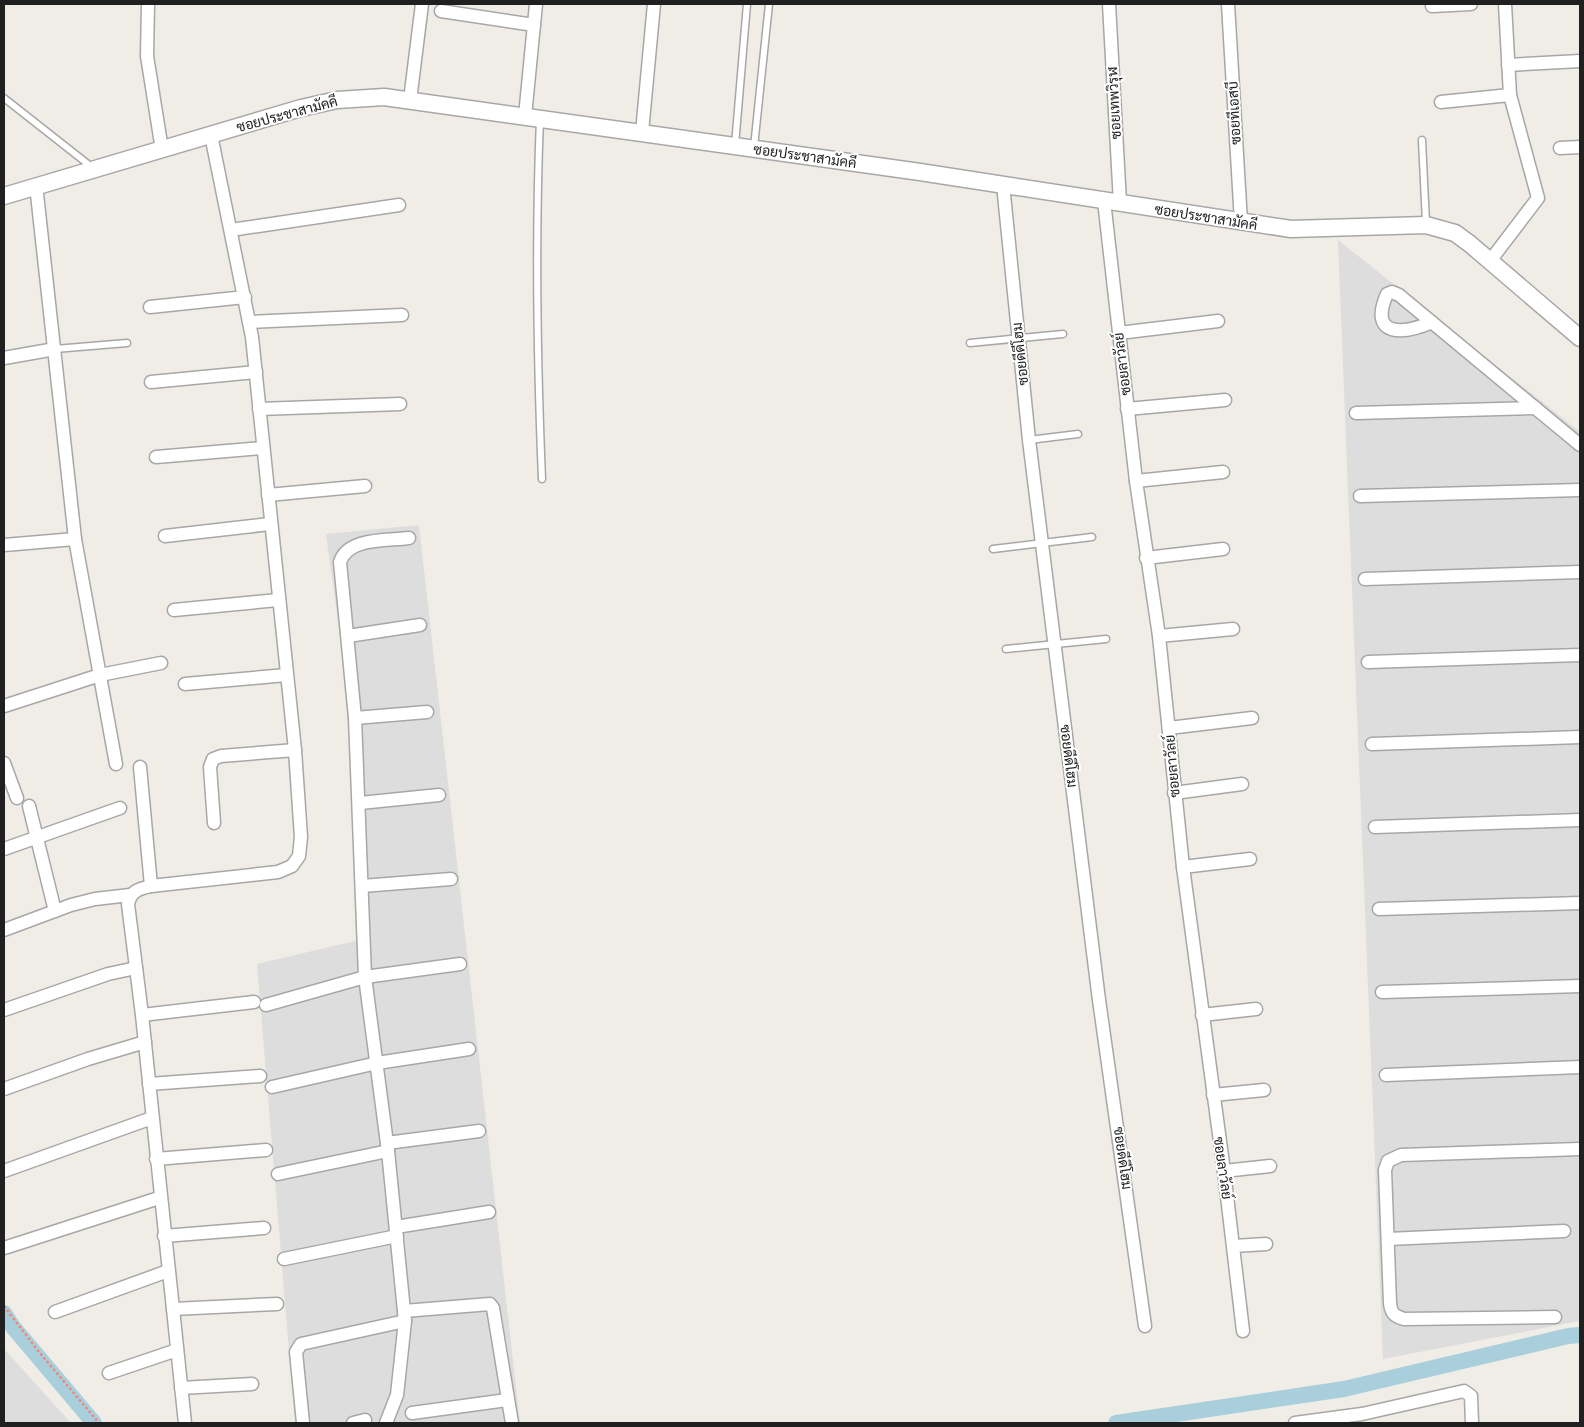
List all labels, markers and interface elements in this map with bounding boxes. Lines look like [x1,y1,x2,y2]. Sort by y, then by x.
street label: ซอยเทพวิรุฬ [1104,66,1126,140]
street label: ซอยทีเอสบี [1223,81,1244,145]
street label: ซอยประชาสามัคคี [234,92,339,135]
street label: ซอยประชาสามัคคี [752,140,858,171]
street label: ซอยประชาสามัคคี [1153,200,1259,233]
street label: ซอยดีดีโฮม [1008,322,1031,386]
street label: ซอยลาวัลย์ [1109,332,1134,396]
street label: ซอยดีดีโฮม [1057,724,1082,788]
street label: ซอยลาวัลย์ [1160,734,1183,798]
street label: ซอยดีดีโฮม [1111,1125,1136,1190]
street label: ซอยลาวัลย์ [1211,1136,1236,1200]

